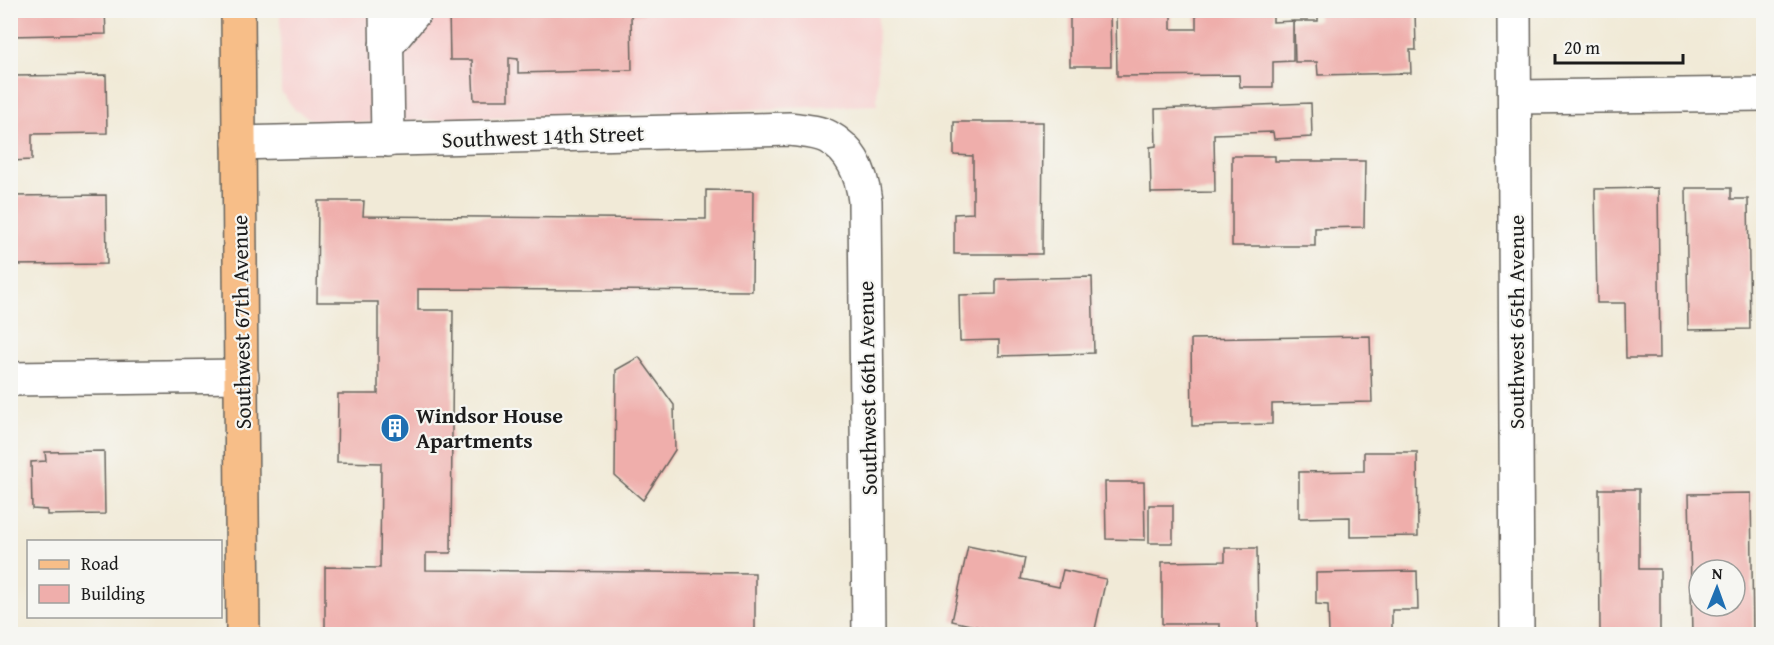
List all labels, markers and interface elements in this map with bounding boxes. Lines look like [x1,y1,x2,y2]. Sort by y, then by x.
scale bar [1555,27,1682,65]
text: 20 m [1564,34,1600,61]
street label: Southwest 14th Street [441,116,645,156]
street label: Southwest 67th Avenue [223,214,259,430]
street label: Southwest 65th Avenue [1500,215,1532,429]
street label: Southwest 66th Avenue [849,280,885,496]
place label: Windsor House Apartments [416,399,563,456]
building icon: Windsor House Apartments [379,412,411,444]
legend [27,540,222,618]
text: Road [81,550,119,577]
north arrow [1687,558,1747,618]
text: N [1712,561,1723,585]
text: Building [81,580,145,607]

